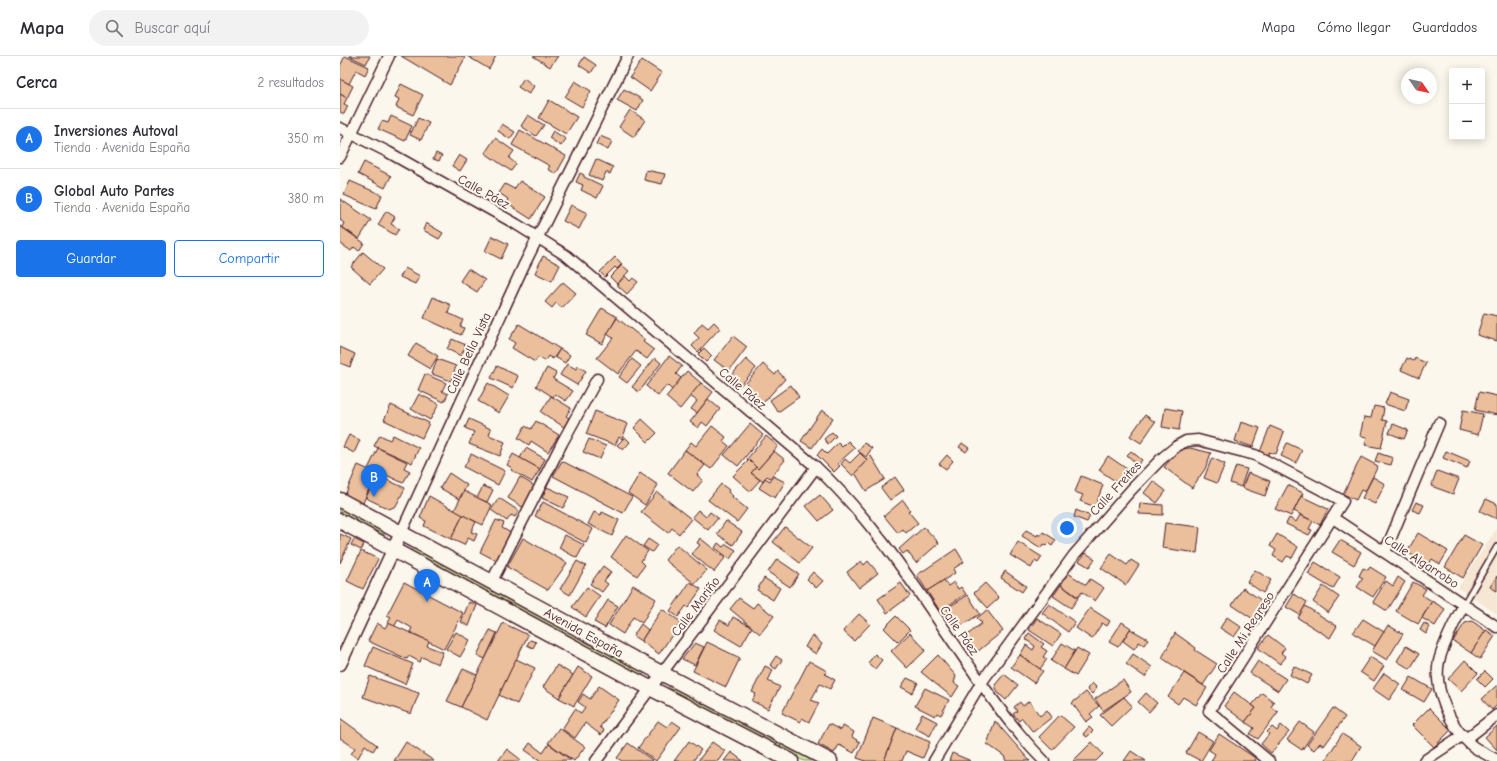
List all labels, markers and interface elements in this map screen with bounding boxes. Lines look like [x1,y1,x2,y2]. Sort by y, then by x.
search box [89,10,369,46]
text: Mapa [20,17,65,39]
icon: search [103,17,125,39]
text: Buscar aquí [135,19,210,37]
text: Mapa [1262,19,1295,36]
text: Cómo llegar [1317,19,1390,36]
text: Guardados [1412,19,1477,36]
north arrow [1401,68,1437,104]
map controls [1449,68,1485,140]
button: + [1449,68,1485,104]
text: Cerca [16,73,58,92]
text: 2 resultados [257,75,324,90]
button: − [1449,104,1485,140]
text: Inversiones Autoval [54,122,178,140]
text: A [25,131,33,146]
text: 350 m [287,131,324,146]
text: Tienda · Avenida España [54,140,190,155]
street label: Calle Páez [455,171,513,212]
text: Global Auto Partes [54,182,174,200]
text: B [25,191,33,206]
text: 380 m [288,191,324,206]
text: Tienda · Avenida España [54,200,190,215]
button: Guardar [16,240,166,277]
button: Compartir [174,240,324,277]
street label: Calle Bella Vista [443,310,494,396]
street label: Calle Páez [716,364,770,413]
street label: Calle Freites [1087,458,1144,518]
pin: B [361,464,387,497]
your location [1057,518,1077,538]
street label: Calle Algarrobo [1382,532,1462,591]
pin: A [414,569,440,602]
street label: Calle Mariño [668,573,723,639]
street label: Calle Mi Regreso [1214,589,1277,676]
street label: Calle Páez [937,603,982,658]
street label: Avenida España [542,605,626,660]

